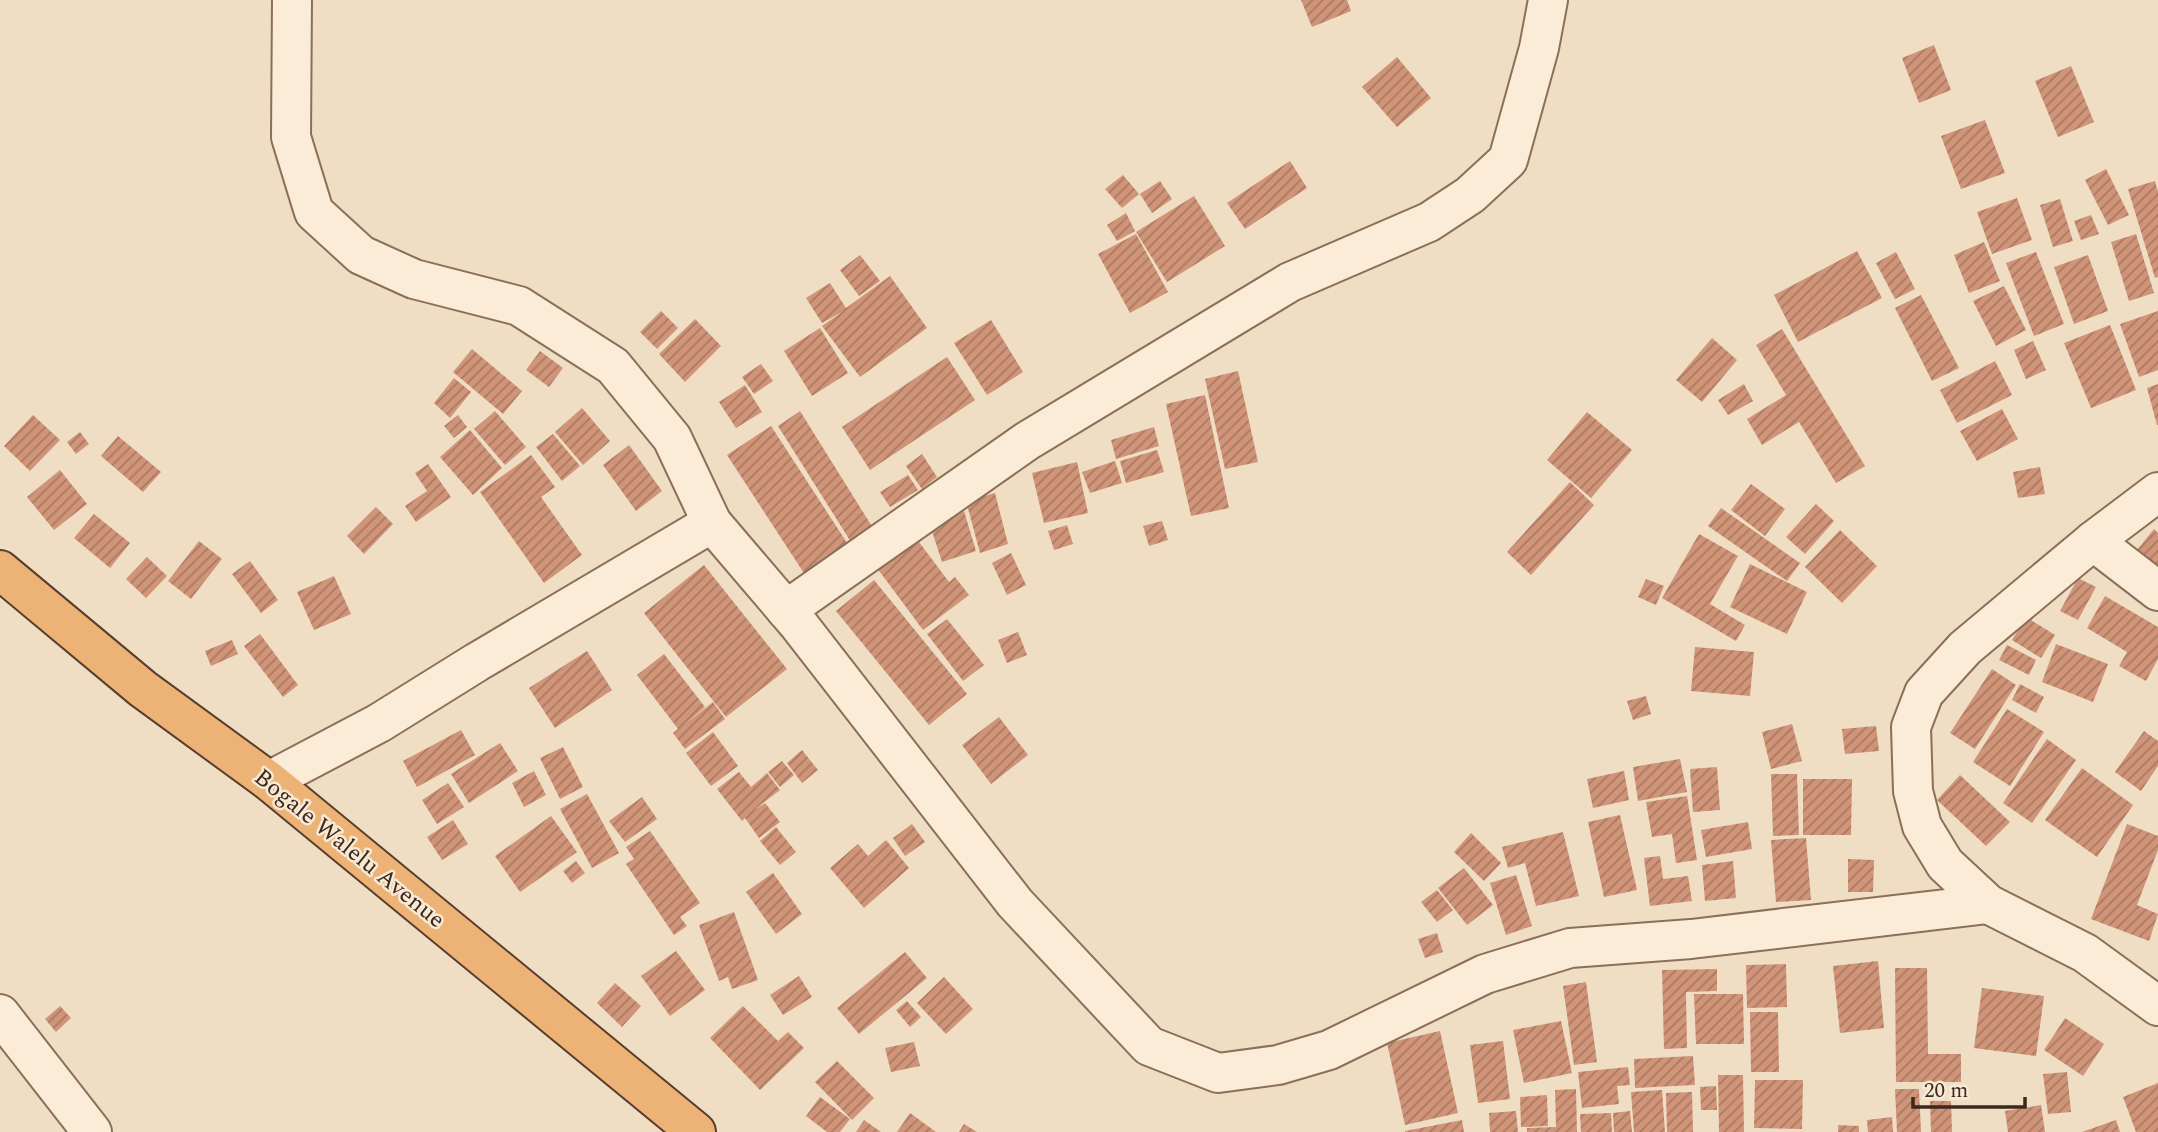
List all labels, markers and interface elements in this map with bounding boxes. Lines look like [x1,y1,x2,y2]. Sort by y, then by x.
street label: Bogale Walelu Avenue [246,760,453,937]
scale bar [1913,1066,2025,1110]
text: 20 m [1924,1075,1968,1107]

